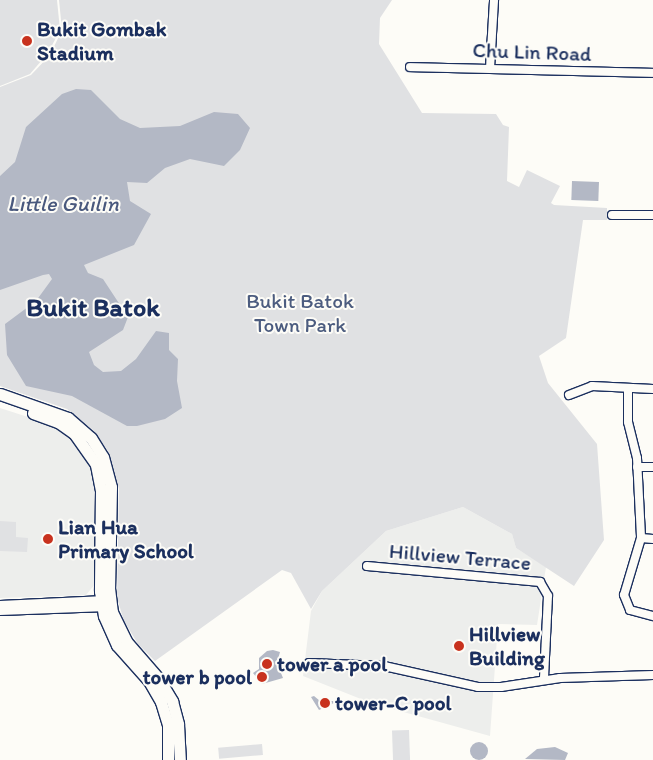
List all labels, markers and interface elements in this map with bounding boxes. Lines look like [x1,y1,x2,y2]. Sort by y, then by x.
place label: Bukit Gombak Stadium [37,16,166,66]
marker: Bukit Gombak Stadium [21,35,33,47]
street label: Chu Lin Road [472,37,592,67]
water label: Little Guilin [8,191,118,217]
park label: Bukit Batok Town Park [246,288,354,338]
district label: Bukit Batok [26,292,160,324]
place label: Lian Hua Primary School [58,514,194,564]
marker: Lian Hua Primary School [42,533,54,545]
street label: Hillview Terrace [388,538,532,576]
place label: Hillview Building [469,621,545,671]
marker: Hillview Building [453,640,465,652]
place label: tower a pool [277,651,387,677]
marker: tower a pool [261,658,273,670]
place label: tower b pool [142,664,252,690]
marker: tower b pool [256,671,268,683]
place label: tower-C pool [335,690,451,716]
marker: tower-C pool [319,697,331,709]

